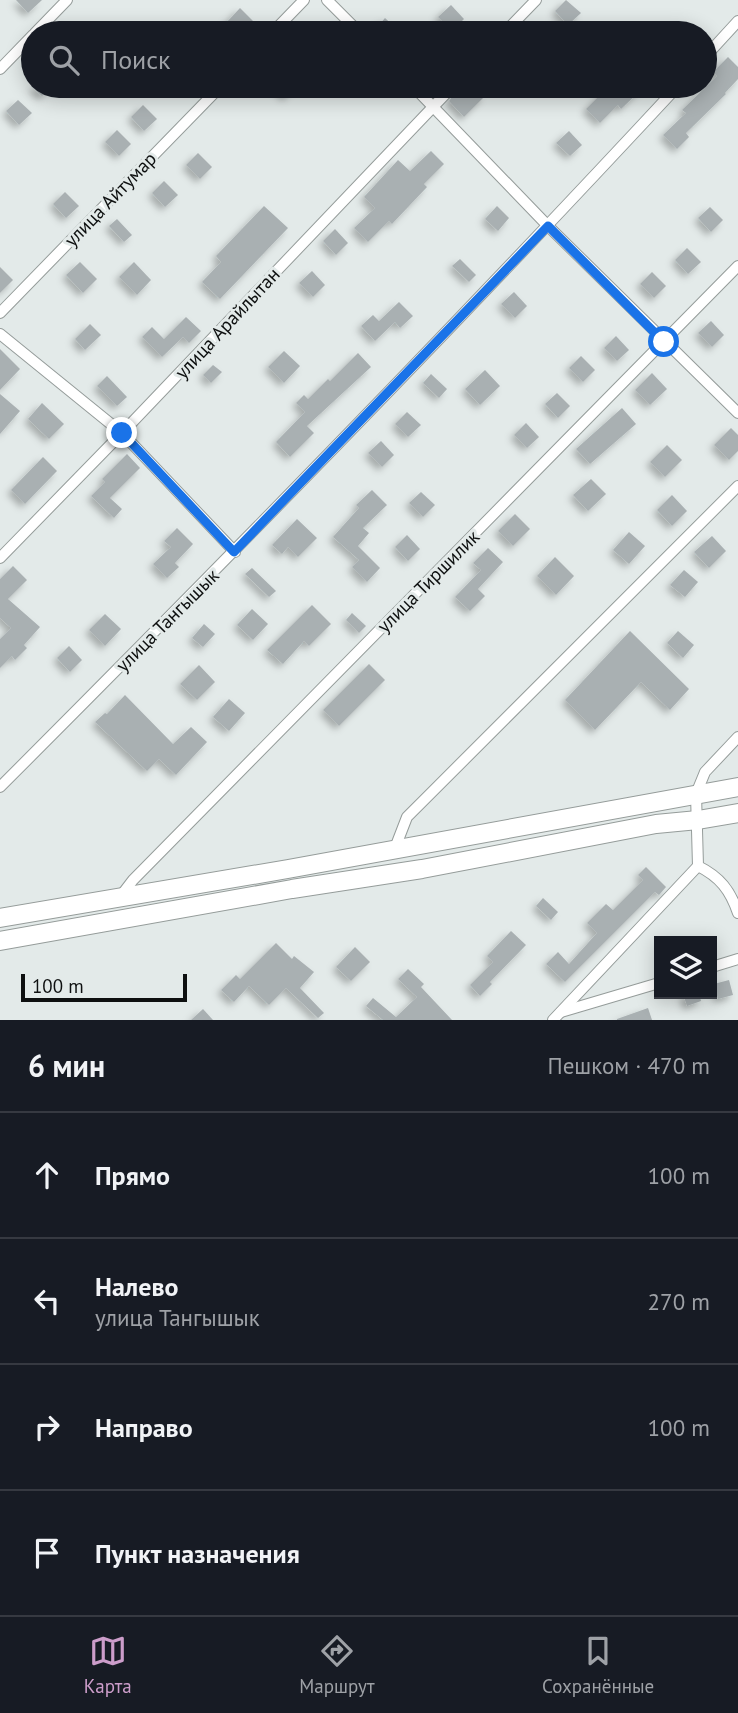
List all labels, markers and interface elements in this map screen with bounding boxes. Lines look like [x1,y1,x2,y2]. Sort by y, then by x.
search box [21,21,717,98]
icon: search [45,41,83,79]
text: Поиск [101,43,170,76]
street label: улица Айтумар [59,147,161,251]
street label: улица Арайлытан [169,262,285,384]
route start [648,326,679,357]
route end [106,417,137,448]
street label: улица Тиршилик [372,525,484,637]
street label: улица Тангышык [110,563,224,677]
map controls [654,936,717,999]
button: layers [654,936,717,999]
scale bar [21,971,187,1003]
text: 100 m [32,974,84,998]
text: 6 мин [28,1046,105,1085]
text: Пешком · 470 m [547,1051,710,1080]
icon: ahead [28,1156,66,1194]
text: Прямо [95,1159,170,1192]
text: 100 m [648,1161,710,1190]
text: Налево [95,1270,179,1303]
icon: left [28,1282,66,1320]
text: 270 m [648,1287,710,1316]
text: улица Тангышык [95,1303,260,1332]
icon: right [28,1408,66,1446]
text: Направо [95,1411,193,1444]
text: 100 m [648,1413,710,1442]
icon: arrive [28,1534,66,1572]
text: Пункт назначения [95,1537,300,1570]
tab: Карта [84,1632,132,1698]
tab: Маршрут [299,1632,375,1698]
tab: Сохранённые [542,1632,654,1698]

